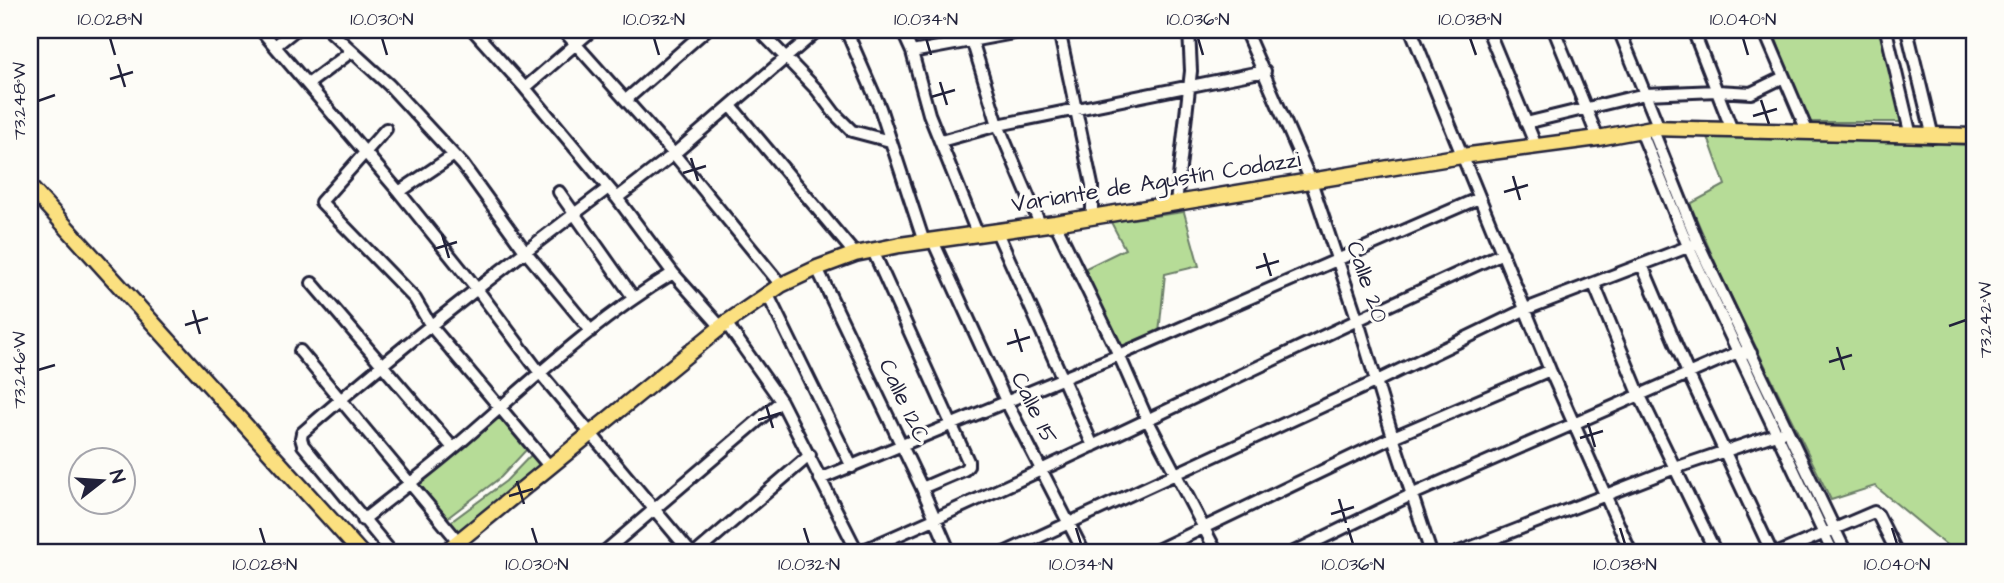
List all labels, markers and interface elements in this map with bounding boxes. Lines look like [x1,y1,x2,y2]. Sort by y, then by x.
text: 10.028°N [78,7,142,32]
text: 10.030°N [350,7,414,32]
text: 10.032°N [623,7,685,32]
text: 10.034°N [894,7,958,32]
text: 10.036°N [1166,7,1230,32]
text: 10.038°N [1438,7,1502,32]
text: 10.040°N [1710,7,1776,32]
text: 73.248°W [7,62,32,140]
street label: Variante de Agustín Codazzi [1009,143,1303,222]
street label: Calle 20 [1338,237,1396,327]
text: 73.242°W [1973,282,1998,358]
text: 73.246°W [7,331,32,409]
street label: Calle 12C [871,354,937,448]
street label: Calle 15 [1003,367,1065,449]
north arrow [66,447,136,516]
text: N [102,467,131,486]
text: 10.028°N [233,552,297,577]
text: 10.030°N [505,552,569,577]
text: 10.032°N [778,552,840,577]
text: 10.034°N [1049,552,1113,577]
text: 10.036°N [1321,552,1385,577]
text: 10.038°N [1593,552,1657,577]
text: 10.040°N [1864,552,1930,577]

